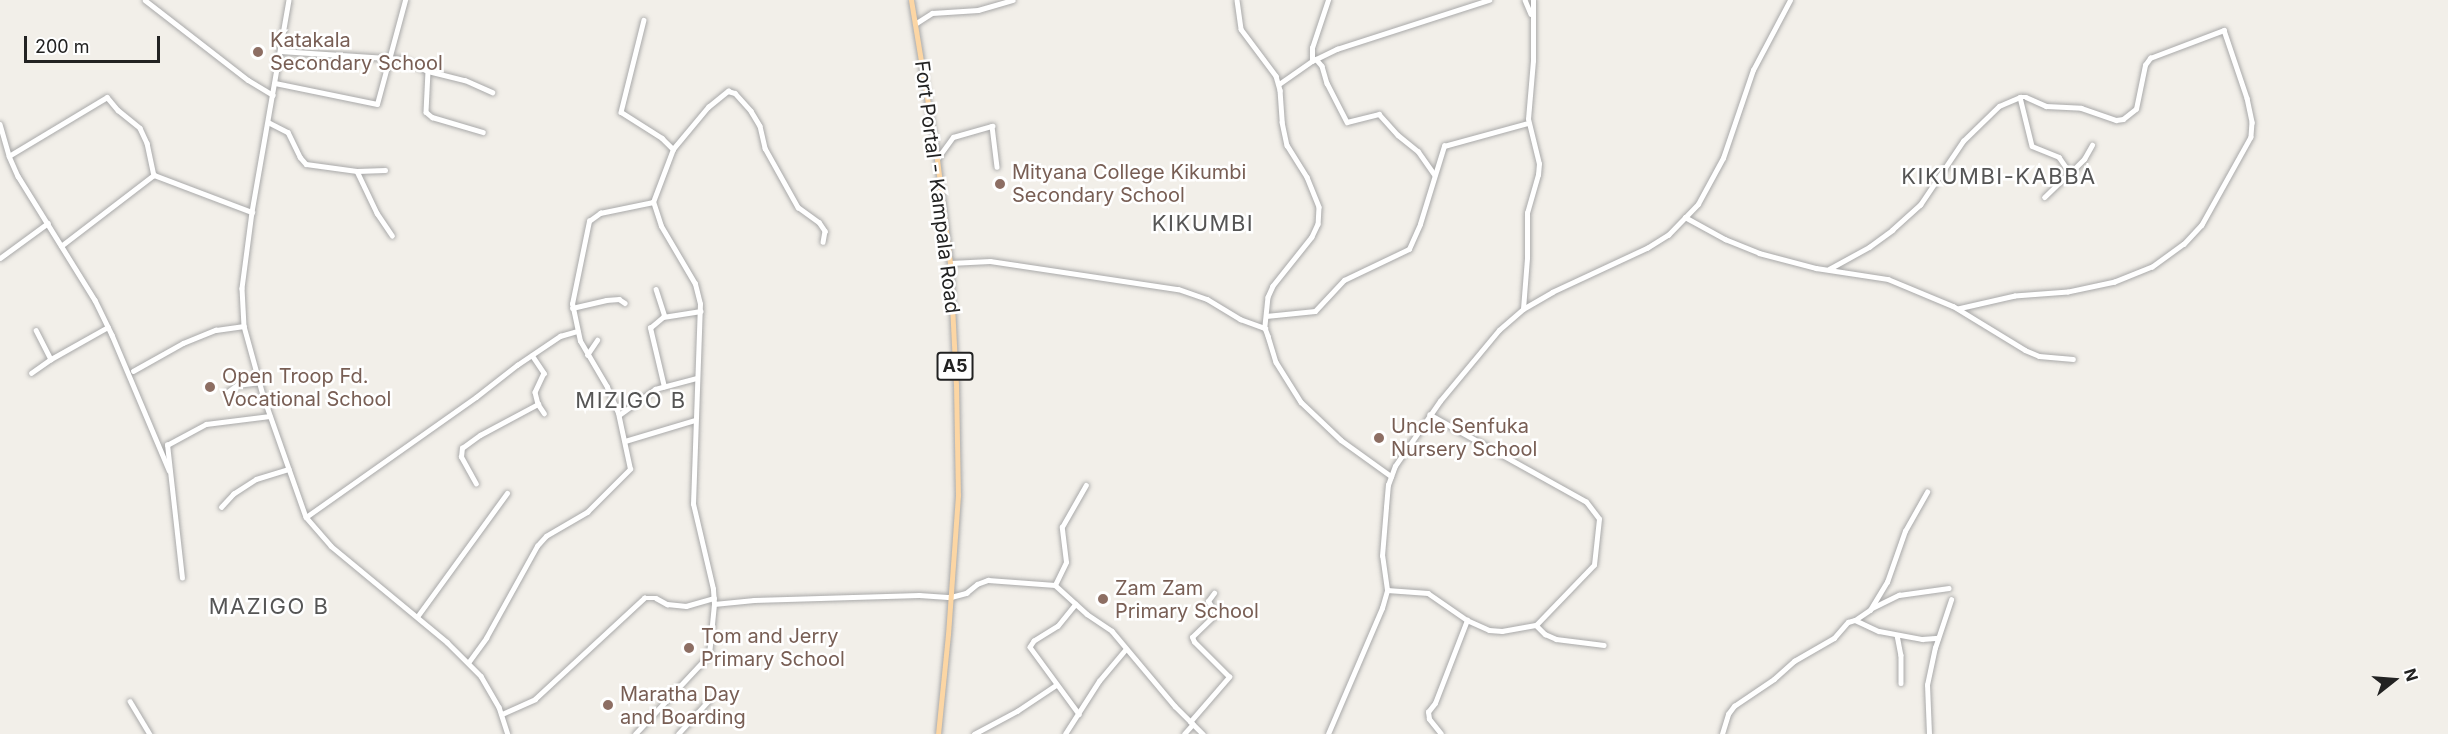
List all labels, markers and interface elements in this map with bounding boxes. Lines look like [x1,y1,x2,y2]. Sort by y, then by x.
scale bar [27,24,164,62]
place label: Katakala Secondary School [270,28,443,75]
text: 200 m [35,36,90,57]
marker: Katakala Secondary School [251,45,265,59]
street label: Fort Portal - Kampala Road [910,59,964,315]
place label: Mityana College Kikumbi Secondary School [1012,160,1246,207]
district label: KIKUMBI-KABBA [1901,164,2097,190]
marker: Mityana College Kikumbi Secondary School [993,177,1007,191]
district label: KIKUMBI [1152,211,1254,237]
road number: A5 [936,351,974,381]
place label: Open Troop Fd. Vocational School [222,364,391,411]
marker: Open Troop Fd. Vocational School [203,380,217,394]
district label: MIZIGO B [575,388,687,414]
place label: Uncle Senfuka Nursery School [1391,414,1537,461]
marker: Uncle Senfuka Nursery School [1372,431,1386,445]
place label: Zam Zam Primary School [1115,576,1259,623]
marker: Zam Zam Primary School [1096,592,1110,606]
district label: MAZIGO B [209,594,329,620]
place label: Tom and Jerry Primary School [701,624,845,671]
marker: Tom and Jerry Primary School [682,641,696,655]
north arrow [2364,650,2424,710]
text: N [2400,666,2423,683]
place label: Maratha Day and Boarding [620,682,746,729]
marker: Maratha Day and Boarding [601,698,615,712]

